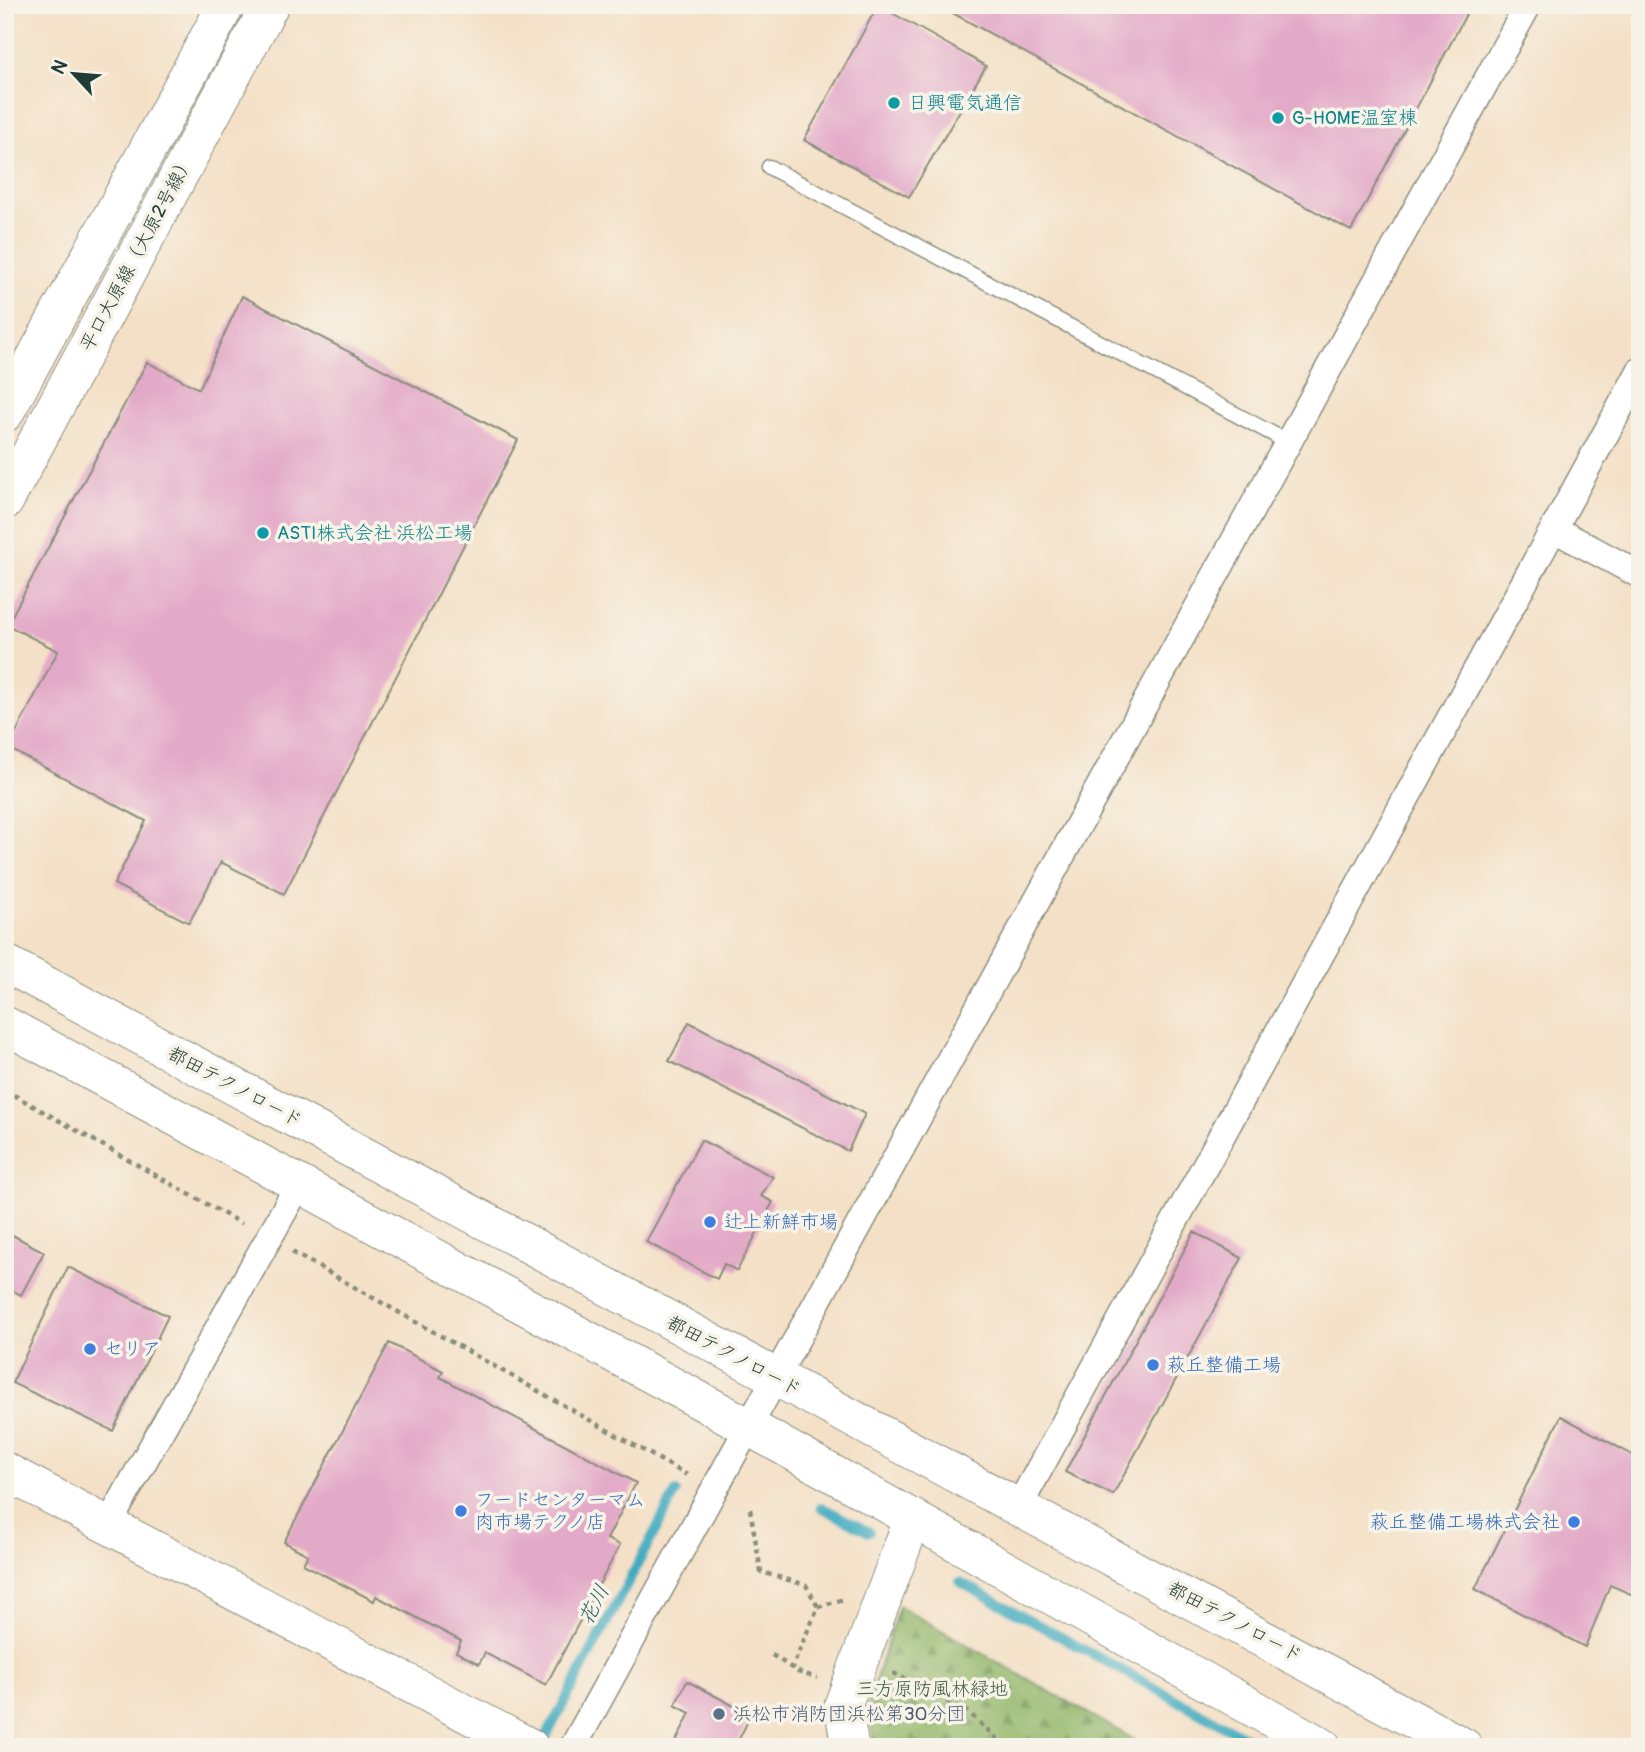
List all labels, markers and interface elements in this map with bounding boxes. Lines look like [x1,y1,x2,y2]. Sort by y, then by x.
north arrow [38,38,108,108]
text: N [46,56,73,78]
place label: 日興電気通信 [908,91,1022,115]
marker: 日興電気通信 [886,95,902,111]
place label: G-HOME温室棟 [1292,106,1417,130]
marker: G-HOME温室棟 [1270,110,1286,126]
street label: 平口大原線（大原2号線） [75,150,199,356]
place label: ASTI株式会社 浜松工場 [277,521,472,545]
marker: ASTI株式会社 浜松工場 [255,525,271,541]
street label: 都田テクノロード [163,1041,307,1133]
place label: 辻上新鮮市場 [724,1210,838,1234]
marker: 辻上新鮮市場 [702,1214,718,1230]
street label: 都田テクノロード [662,1310,806,1402]
place label: セリア [104,1337,161,1361]
marker: セリア [82,1341,98,1357]
place label: 萩丘整備工場 [1167,1353,1281,1377]
marker: 萩丘整備工場 [1145,1357,1161,1373]
place label: フードセンターマム 肉市場テクノ店 [475,1488,645,1534]
marker: フードセンターマム 肉市場テクノ店 [453,1503,469,1519]
place label: 萩丘整備工場株式会社 [1370,1510,1560,1534]
marker: 萩丘整備工場株式会社 [1566,1514,1582,1530]
street label: 都田テクノロード [1163,1576,1307,1668]
water label: 花川 [572,1580,616,1630]
park label: 三方原防風林緑地 [856,1677,1008,1701]
place label: 浜松市消防団浜松第30分団 [733,1702,966,1726]
marker: 浜松市消防団浜松第30分団 [711,1706,727,1722]

